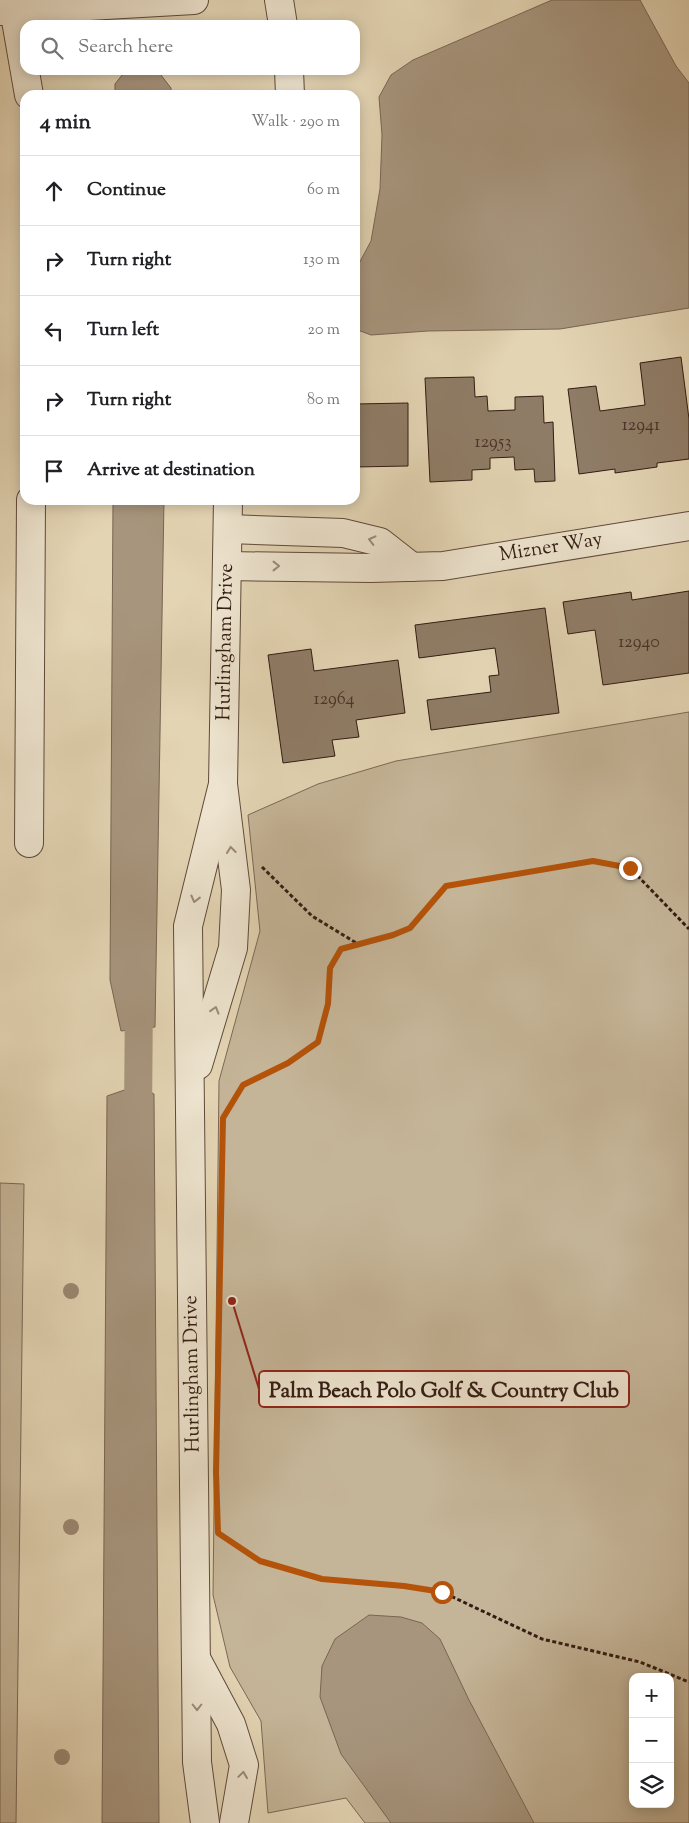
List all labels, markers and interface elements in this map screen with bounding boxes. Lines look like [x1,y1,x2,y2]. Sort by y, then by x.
search box [20,20,360,75]
icon: search [38,34,66,62]
text: Search here [78,34,173,61]
text: 4 min [40,108,91,138]
text: Walk · 290 m [251,111,340,134]
icon: ahead [40,177,68,205]
text: Continue [87,177,166,204]
text: 60 m [307,179,340,202]
icon: right [40,247,68,275]
text: Turn right [87,247,171,274]
text: 130 m [303,249,340,272]
icon: left [40,317,68,345]
text: Turn left [87,317,159,344]
text: 20 m [307,319,340,342]
icon: right [40,387,68,415]
text: Turn right [87,387,171,414]
text: 80 m [307,389,340,412]
house number: 12941 [622,413,660,439]
house number: 12953 [475,430,511,456]
icon: arrive [40,457,68,485]
text: Arrive at destination [87,457,255,484]
street label: Mizner Way [497,526,605,570]
one-way arrow [368,535,377,546]
one-way arrow [272,561,280,571]
street label: Hurlingham Drive [210,563,242,721]
house number: 12940 [618,630,660,656]
house number: 12964 [314,687,354,713]
one-way arrow [226,846,237,854]
route end [619,857,642,880]
one-way arrow [190,895,201,903]
one-way arrow [209,1006,219,1014]
street label: Hurlingham Drive [177,1295,209,1453]
callout: Palm Beach Polo Golf & Country Club [259,1371,629,1407]
text: Palm Beach Polo Golf & Country Club [269,1377,620,1407]
route start [431,1581,454,1604]
map controls [629,1673,674,1808]
button: + [629,1673,674,1718]
one-way arrow [192,1704,202,1712]
button: − [629,1718,674,1763]
button: layers [629,1763,674,1808]
one-way arrow [237,1771,247,1779]

